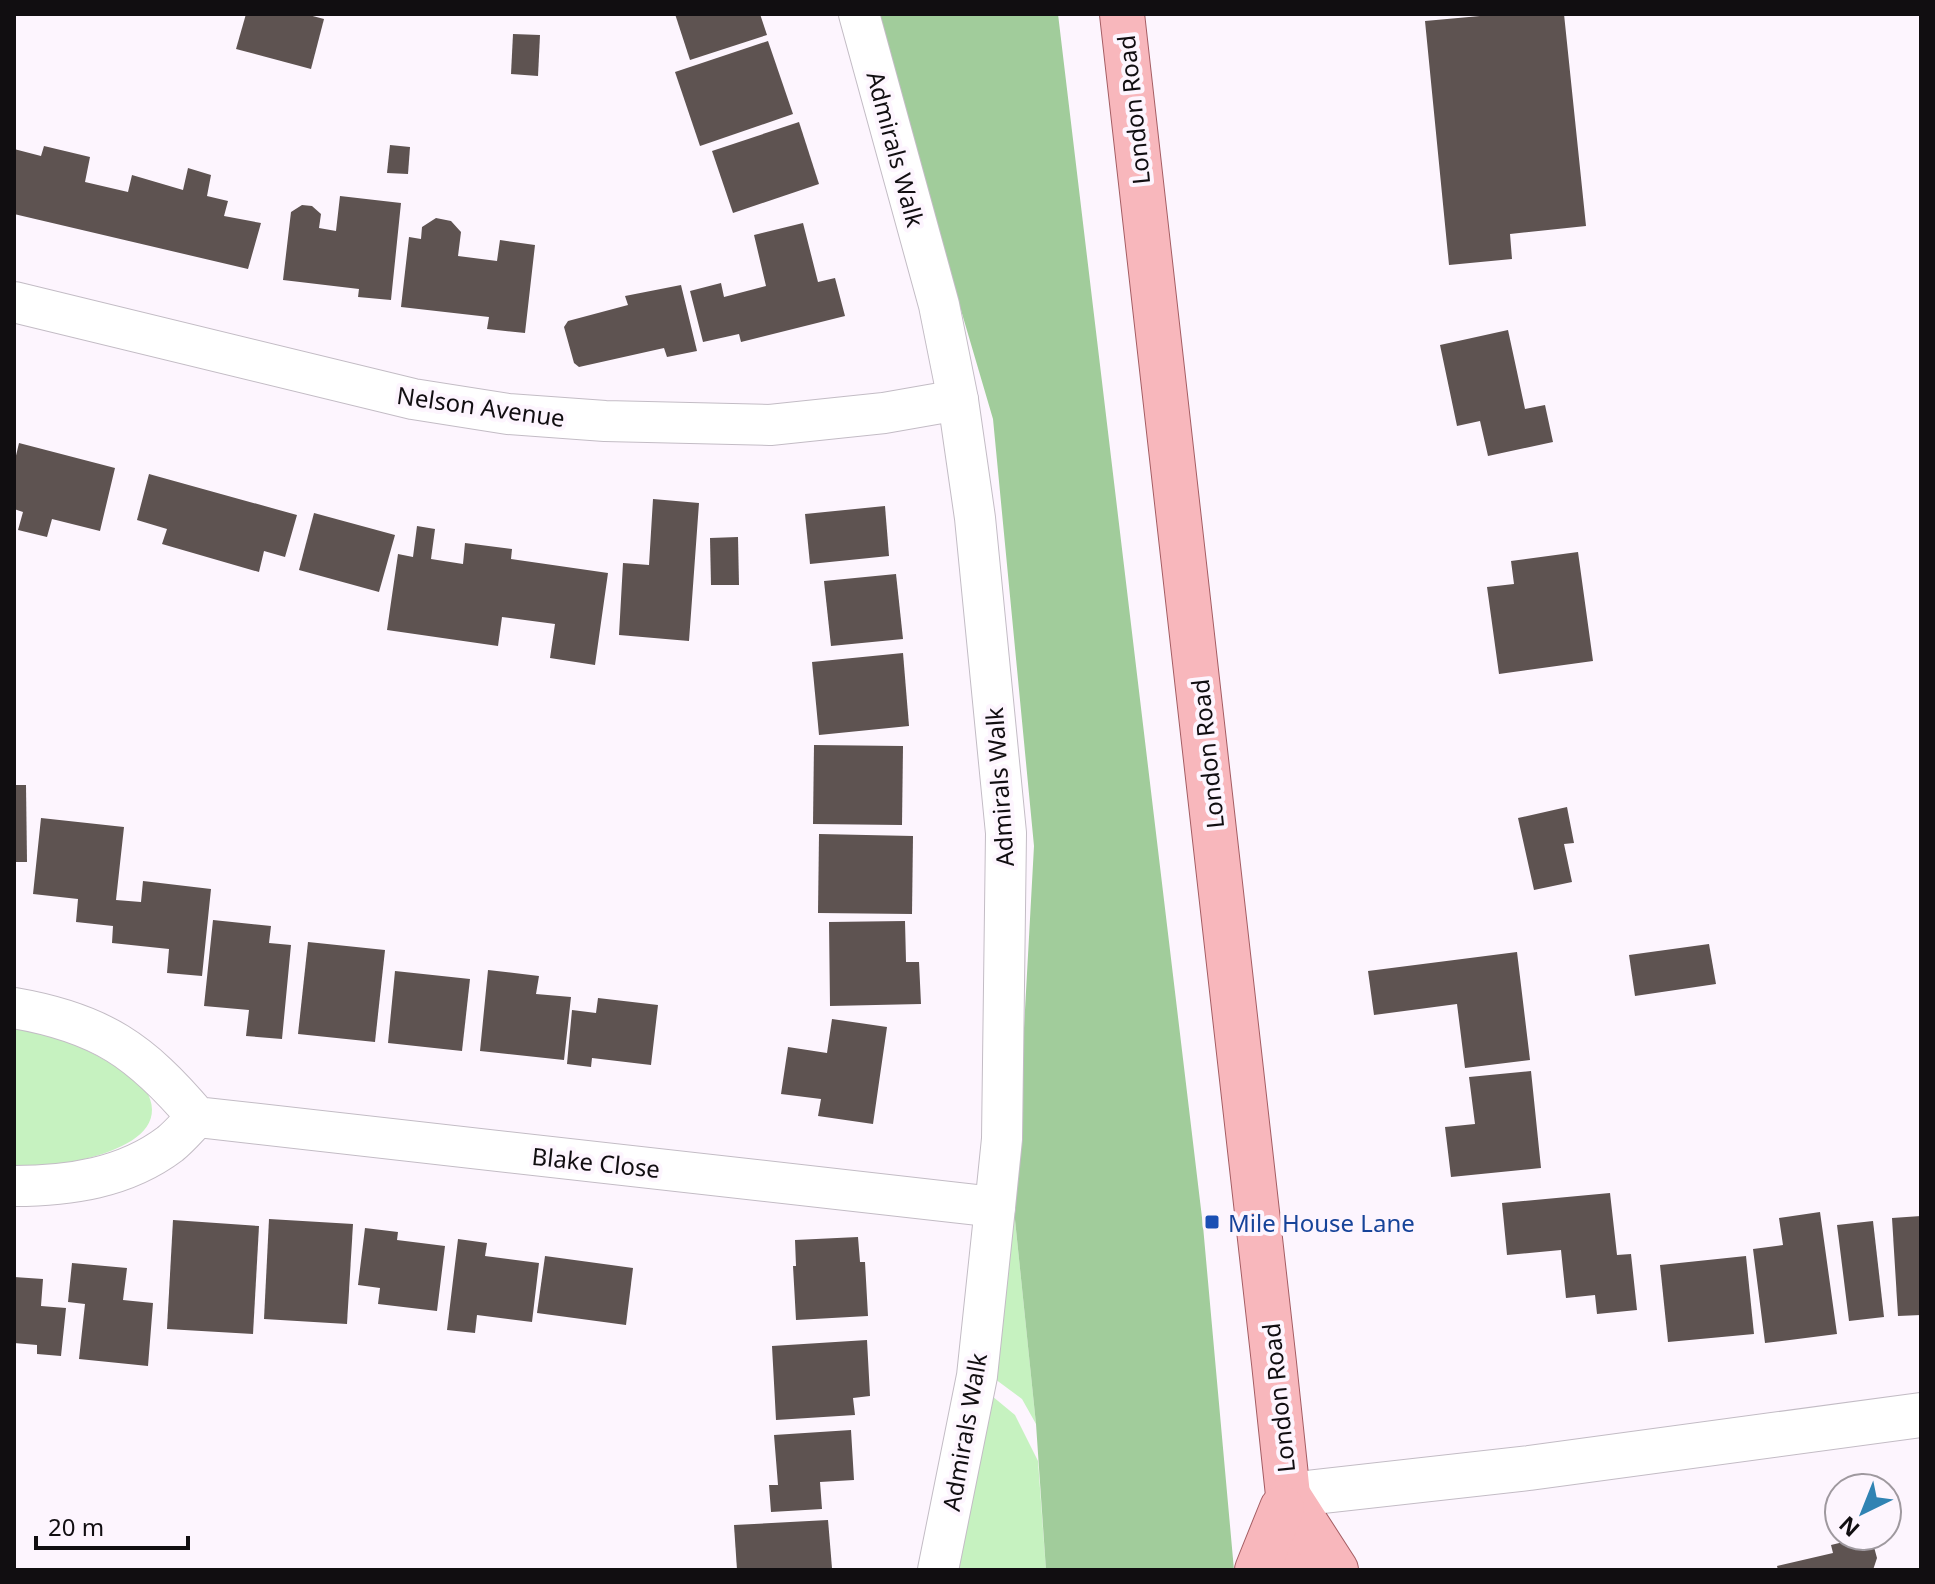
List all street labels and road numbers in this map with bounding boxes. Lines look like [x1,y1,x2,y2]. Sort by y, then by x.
street label: London Road [1109,34,1157,186]
street label: Admirals Walk [859,68,933,231]
street label: Nelson Avenue [395,378,567,434]
street label: London Road [1183,678,1231,830]
street label: Admirals Walk [977,706,1021,868]
street label: Blake Close [530,1139,662,1185]
street label: London Road [1254,1322,1302,1474]
street label: Admirals Walk [934,1350,994,1514]

